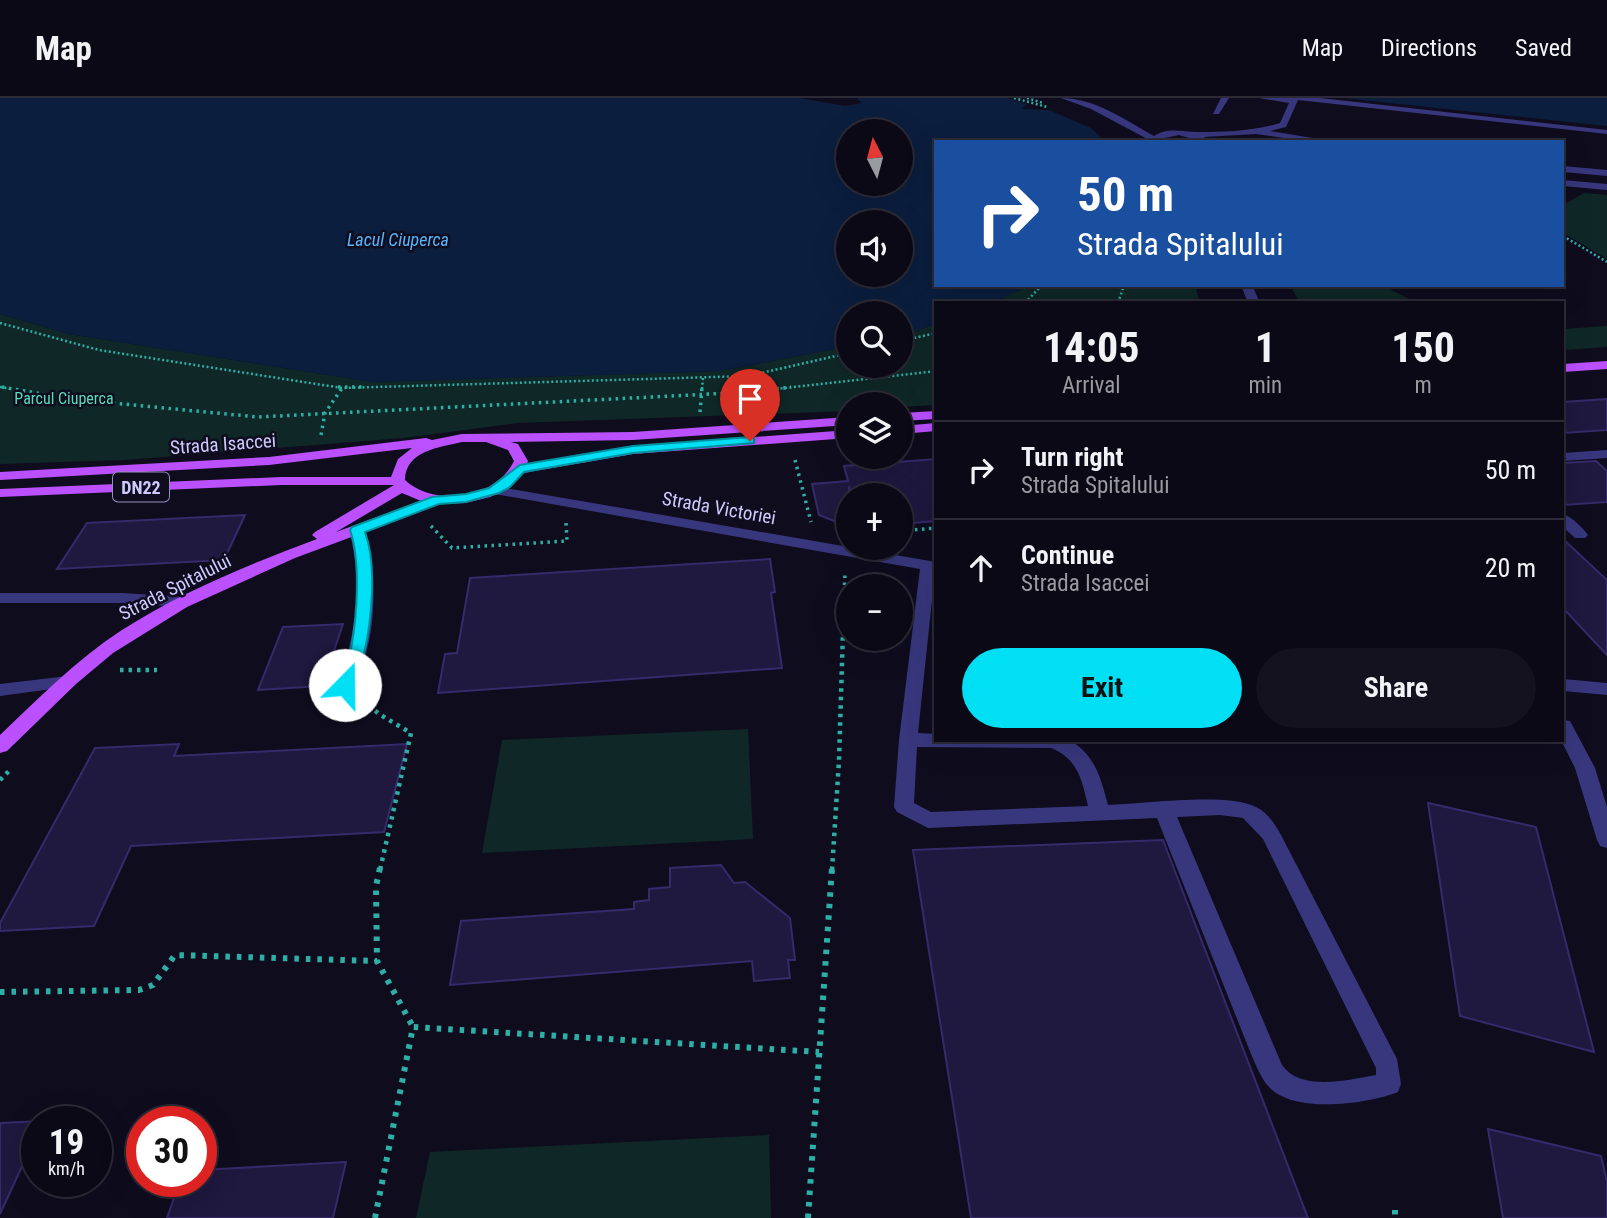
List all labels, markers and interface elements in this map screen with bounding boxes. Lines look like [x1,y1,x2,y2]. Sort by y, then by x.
text: Map [35,29,92,68]
text: Map [1302,34,1343,62]
text: Directions [1381,34,1477,62]
text: Saved [1515,34,1572,62]
north arrow [836,119,914,196]
map controls [836,119,913,651]
text: 50 m [1077,166,1174,223]
icon: right [962,168,1053,259]
button: sound [836,210,913,287]
text: Strada Spitalului [1077,225,1284,263]
water label: Lacul Ciuperca [347,229,449,250]
button: search [836,301,913,378]
text: 14:05 [1043,323,1139,372]
text: 1 [1255,323,1276,372]
text: 150 [1391,323,1455,372]
pin [720,369,780,441]
text: Arrival [1062,372,1120,399]
text: min [1248,372,1282,399]
text: m [1414,372,1432,399]
icon: arrive [731,380,769,418]
park label: Parcul Ciuperca [14,389,114,408]
button: layers [836,392,913,469]
street label: Strada Isaccei [169,429,277,459]
text: Turn right [1021,442,1123,472]
icon: right [962,451,1000,489]
text: 50 m [1485,455,1536,485]
road number: DN22 [113,472,169,502]
text: Strada Spitalului [1021,472,1169,499]
button: + [836,483,913,560]
street label: Strada Victoriei [660,487,778,529]
text: Continue [1021,540,1114,570]
street label: Strada Spitalului [115,549,235,625]
icon: ahead [962,549,1000,587]
text: 20 m [1485,553,1536,583]
text: Strada Isaccei [1021,570,1150,597]
button: − [836,574,913,651]
position arrow [308,648,382,722]
button: Exit [962,648,1242,728]
button: Share [1256,648,1536,728]
speed limit sign: 30 [126,1106,217,1197]
text: 19 [49,1122,84,1163]
text: km/h [48,1158,85,1179]

